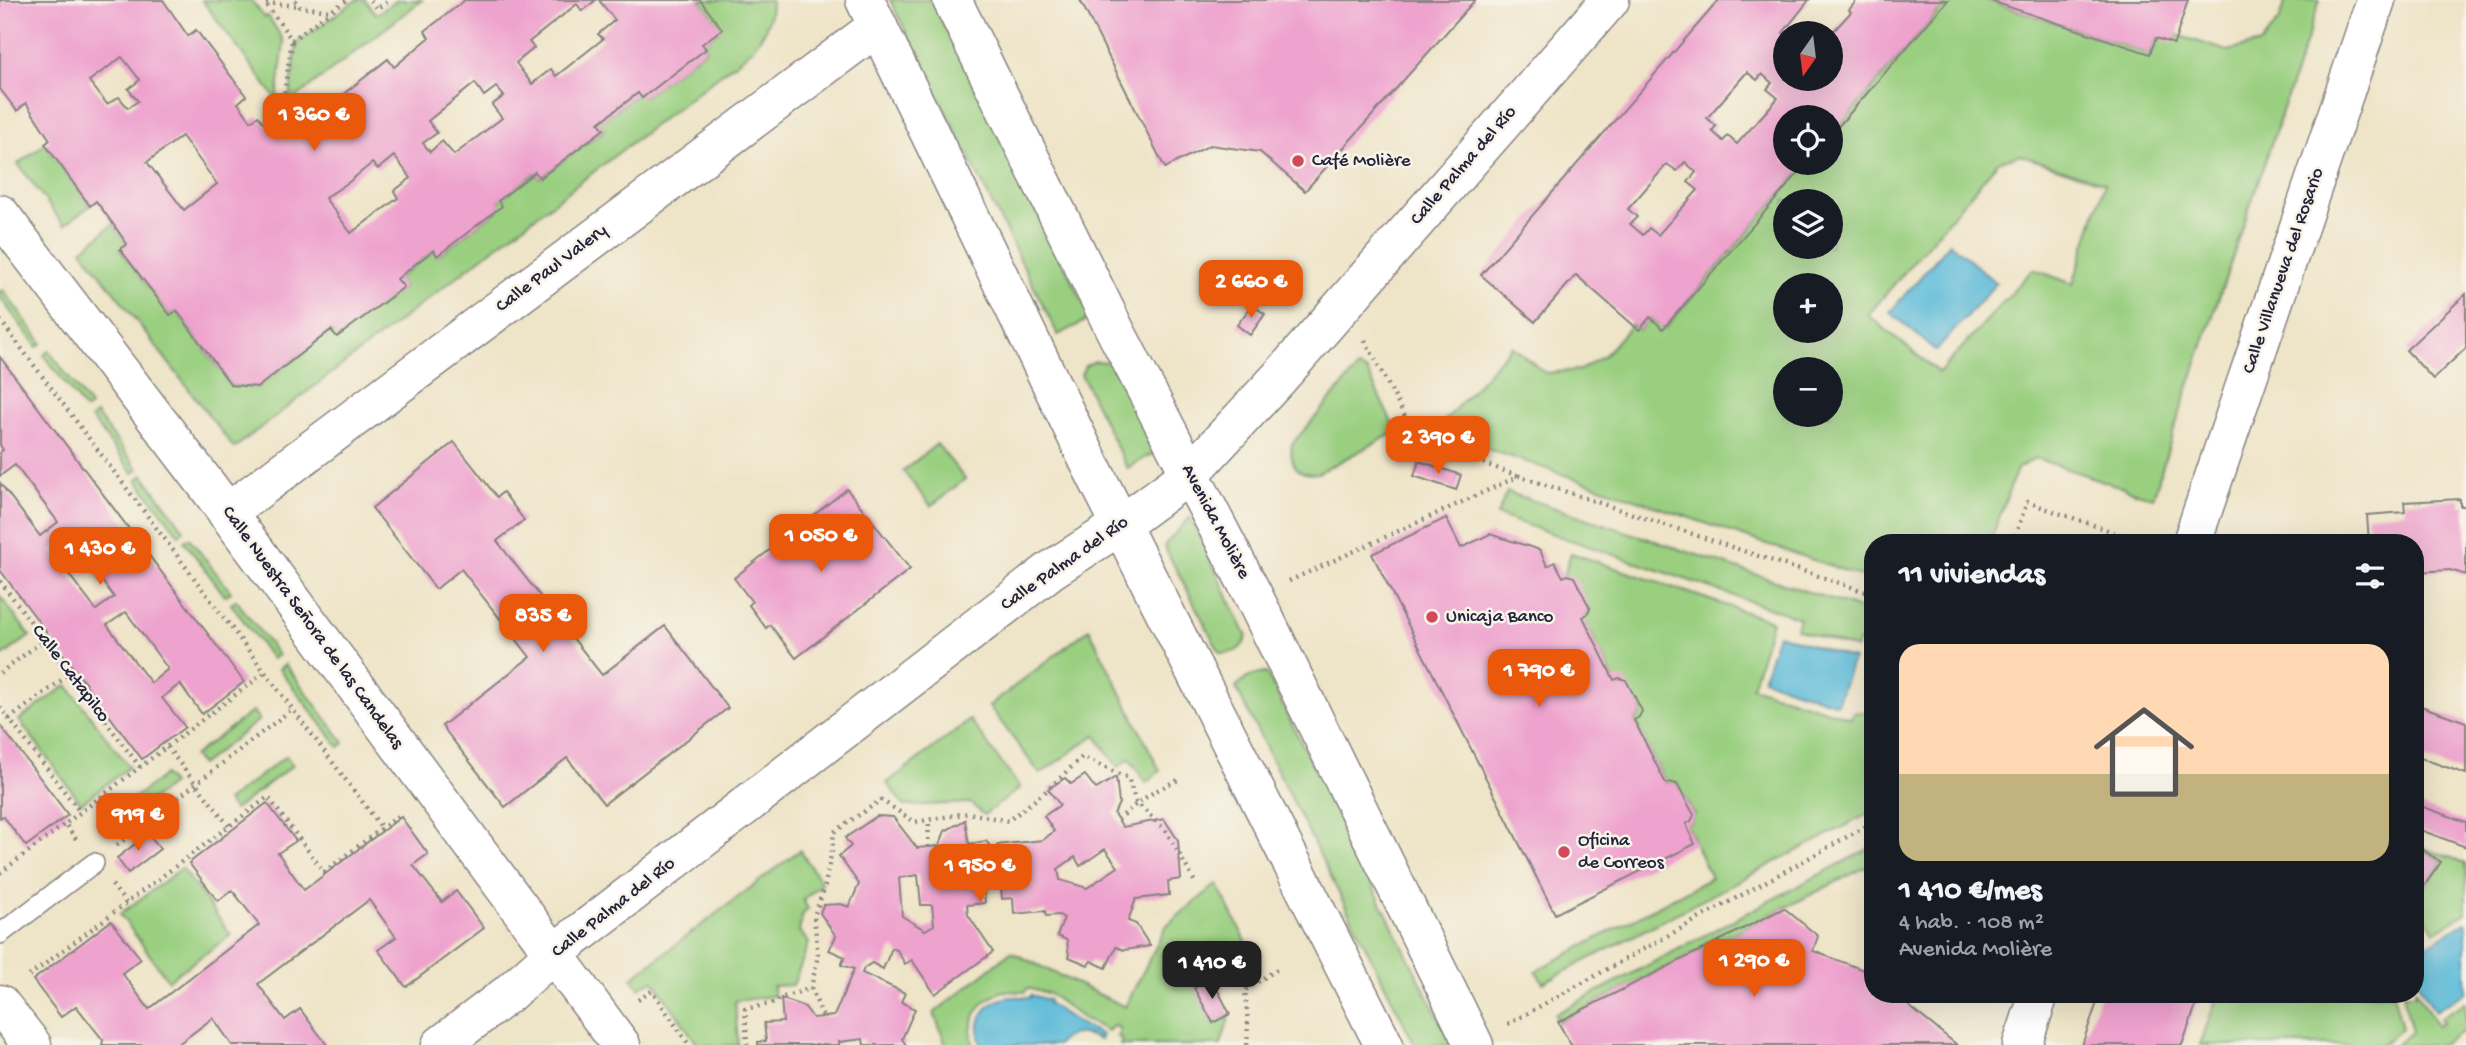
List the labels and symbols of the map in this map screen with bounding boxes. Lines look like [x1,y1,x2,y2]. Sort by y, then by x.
north arrow [1773,21,1843,91]
pin: 1 360 € [249,94,379,153]
street label: Calle Palma del Río [1406,101,1522,230]
place label: Café Molière [1312,150,1411,173]
marker: Café Molière [1290,153,1306,169]
street label: Calle Villanueva del Rosario [2238,165,2330,377]
street label: Calle Paul Valery [492,219,613,318]
pin: 2 660 € [1186,260,1316,320]
pin: 2 390 € [1373,416,1503,476]
street label: Avenida Molière [1175,461,1255,583]
street label: Calle Nuestra Señora de las Candelas [216,502,408,755]
street label: Calle Palma del Río [997,511,1133,617]
pin: 1 050 € [756,514,886,574]
pin: 1 430 € [35,528,165,587]
pin: 835 € [494,594,592,654]
place label: Unicaja Banco [1446,606,1553,629]
marker: Unicaja Banco [1424,609,1440,625]
street label: Calle Catapilco [26,620,114,728]
pin: 1 790 € [1474,650,1604,709]
pin: 919 € [89,794,187,853]
place label: Oficina de Correos [1578,830,1665,875]
pin: 1 950 € [915,844,1045,904]
marker: Oficina de Correos [1556,844,1572,860]
street label: Calle Palma del Río [547,852,681,963]
pin: 1 290 € [1689,940,1819,999]
pin: 1 410 € [1147,942,1277,1001]

